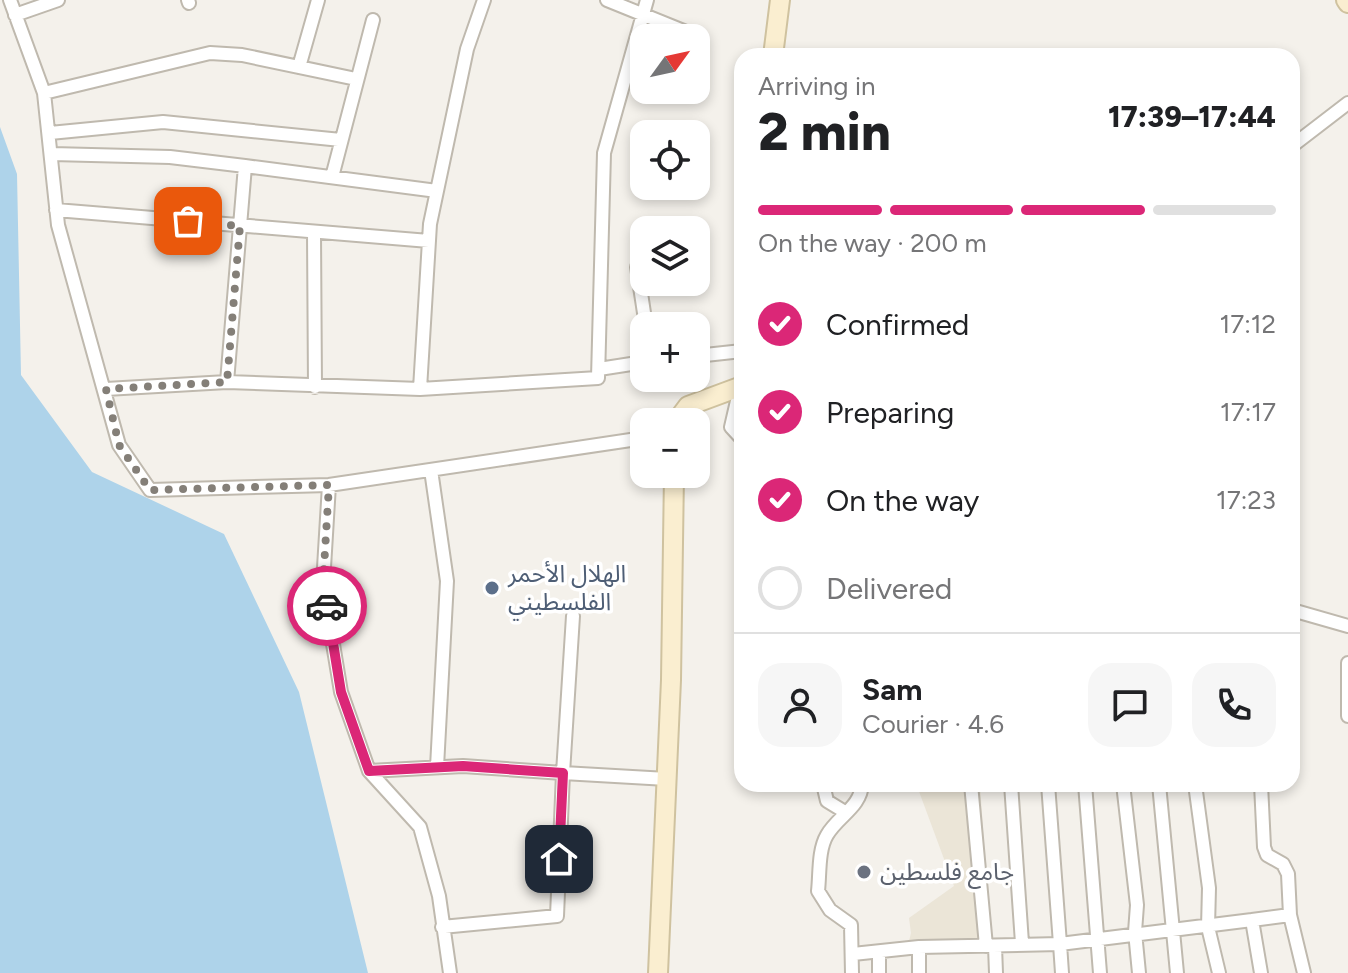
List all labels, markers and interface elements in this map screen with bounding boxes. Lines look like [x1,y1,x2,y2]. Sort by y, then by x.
north arrow [630,24,710,104]
map controls [630,24,710,488]
text: Arriving in [758,70,876,102]
text: 17:39–17:44 [1108,98,1276,135]
text: 2 min [758,101,891,163]
button: locate [630,120,710,200]
pin [154,187,222,255]
icon: bag [166,199,210,243]
button: layers [630,216,710,296]
text: On the way · 200 m [758,227,987,259]
icon: check [758,302,802,346]
text: Confirmed [826,306,969,343]
text: 17:12 [1219,308,1276,340]
button: + [630,312,710,392]
icon: check [758,390,802,434]
text: Preparing [826,394,954,431]
text: 17:17 [1220,396,1276,428]
button: − [630,408,710,488]
icon: check [758,478,802,522]
text: On the way [826,482,979,519]
text: 17:23 [1216,484,1276,516]
place label: الهلال الأحمر الفلسطيني [507,559,626,621]
courier [287,566,367,646]
text: Delivered [826,570,952,607]
marker: الهلال الأحمر الفلسطيني [483,579,501,597]
icon: car [305,584,349,628]
button: person [758,663,842,747]
button: chat [1088,663,1172,747]
button: phone [1192,663,1276,747]
text: Sam [862,671,922,708]
text: Courier · 4.6 [862,708,1004,740]
pin [525,825,593,893]
icon: home [537,837,581,881]
place label: جامع فلسطين [880,857,1014,889]
marker: جامع فلسطين [855,863,873,881]

